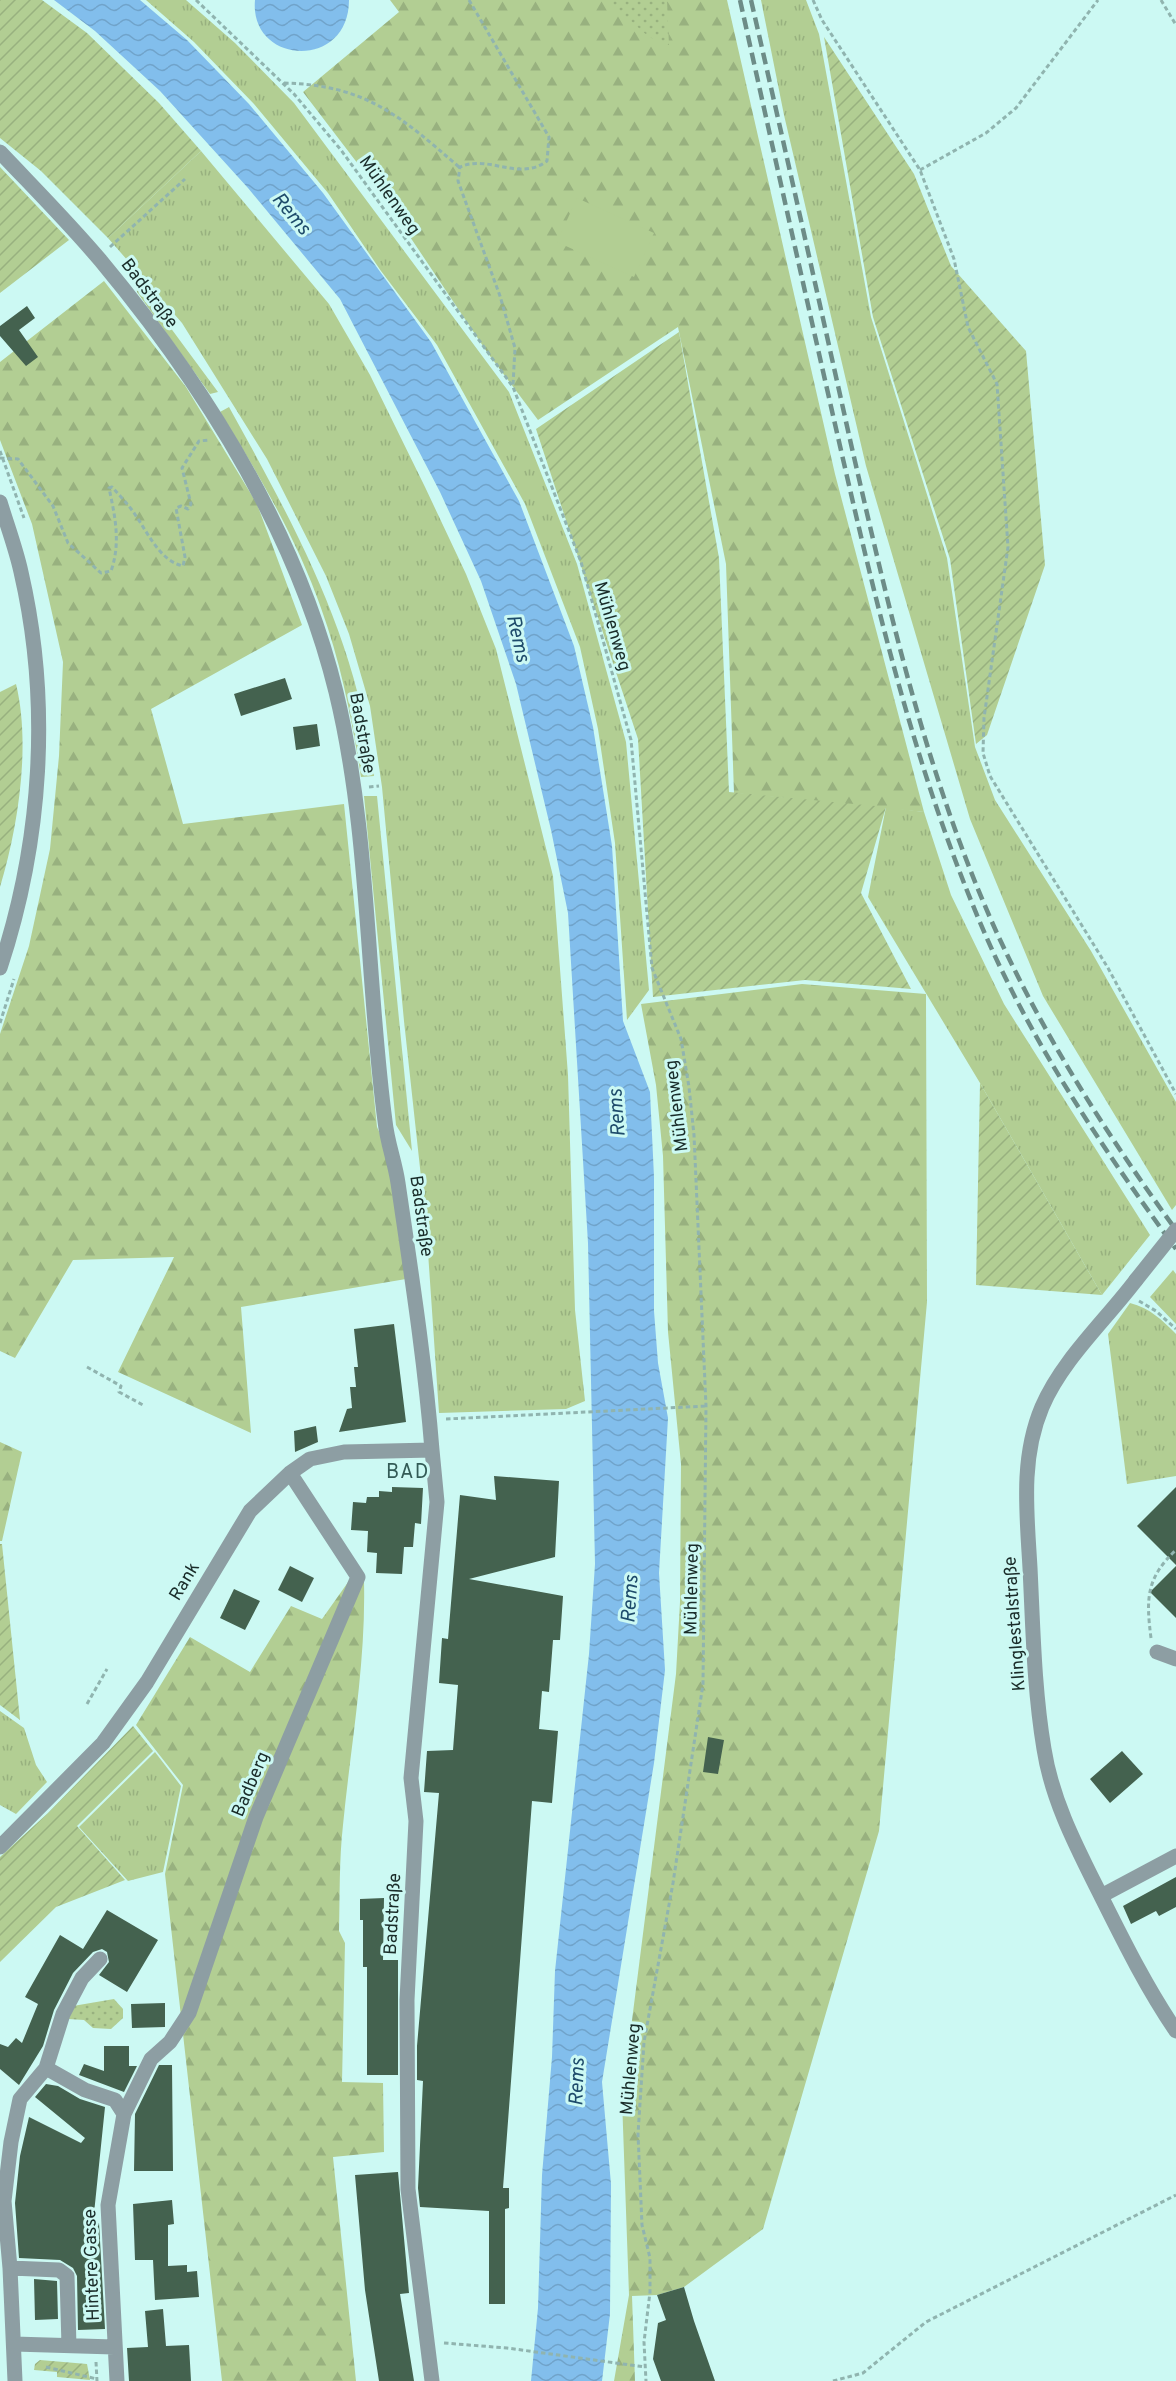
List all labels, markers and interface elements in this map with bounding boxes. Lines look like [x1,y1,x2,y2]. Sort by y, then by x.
street label: Mühlenweg [353,152,425,240]
water label: Rems [265,188,316,242]
street label: Badstraße [115,254,183,334]
street label: Mühlenweg [588,579,635,674]
water label: Rems [499,612,535,666]
street label: Badstraße [343,691,380,776]
street label: Mühlenweg [660,1059,695,1153]
water label: Rems [603,1087,633,1138]
street label: Badstraße [403,1174,438,1258]
district label: BAD [386,1460,430,1486]
street label: Mühlenweg [680,1543,705,1635]
street label: Klinglestalstraße [999,1556,1032,1692]
street label: Rank [165,1558,206,1605]
water label: Rems [616,1573,646,1624]
street label: Badberg [227,1748,275,1821]
street label: Badstraße [380,1873,407,1956]
street label: Mühlenweg [616,2022,647,2116]
water label: Rems [564,2057,592,2107]
street label: Hintere Gasse [79,2208,106,2321]

